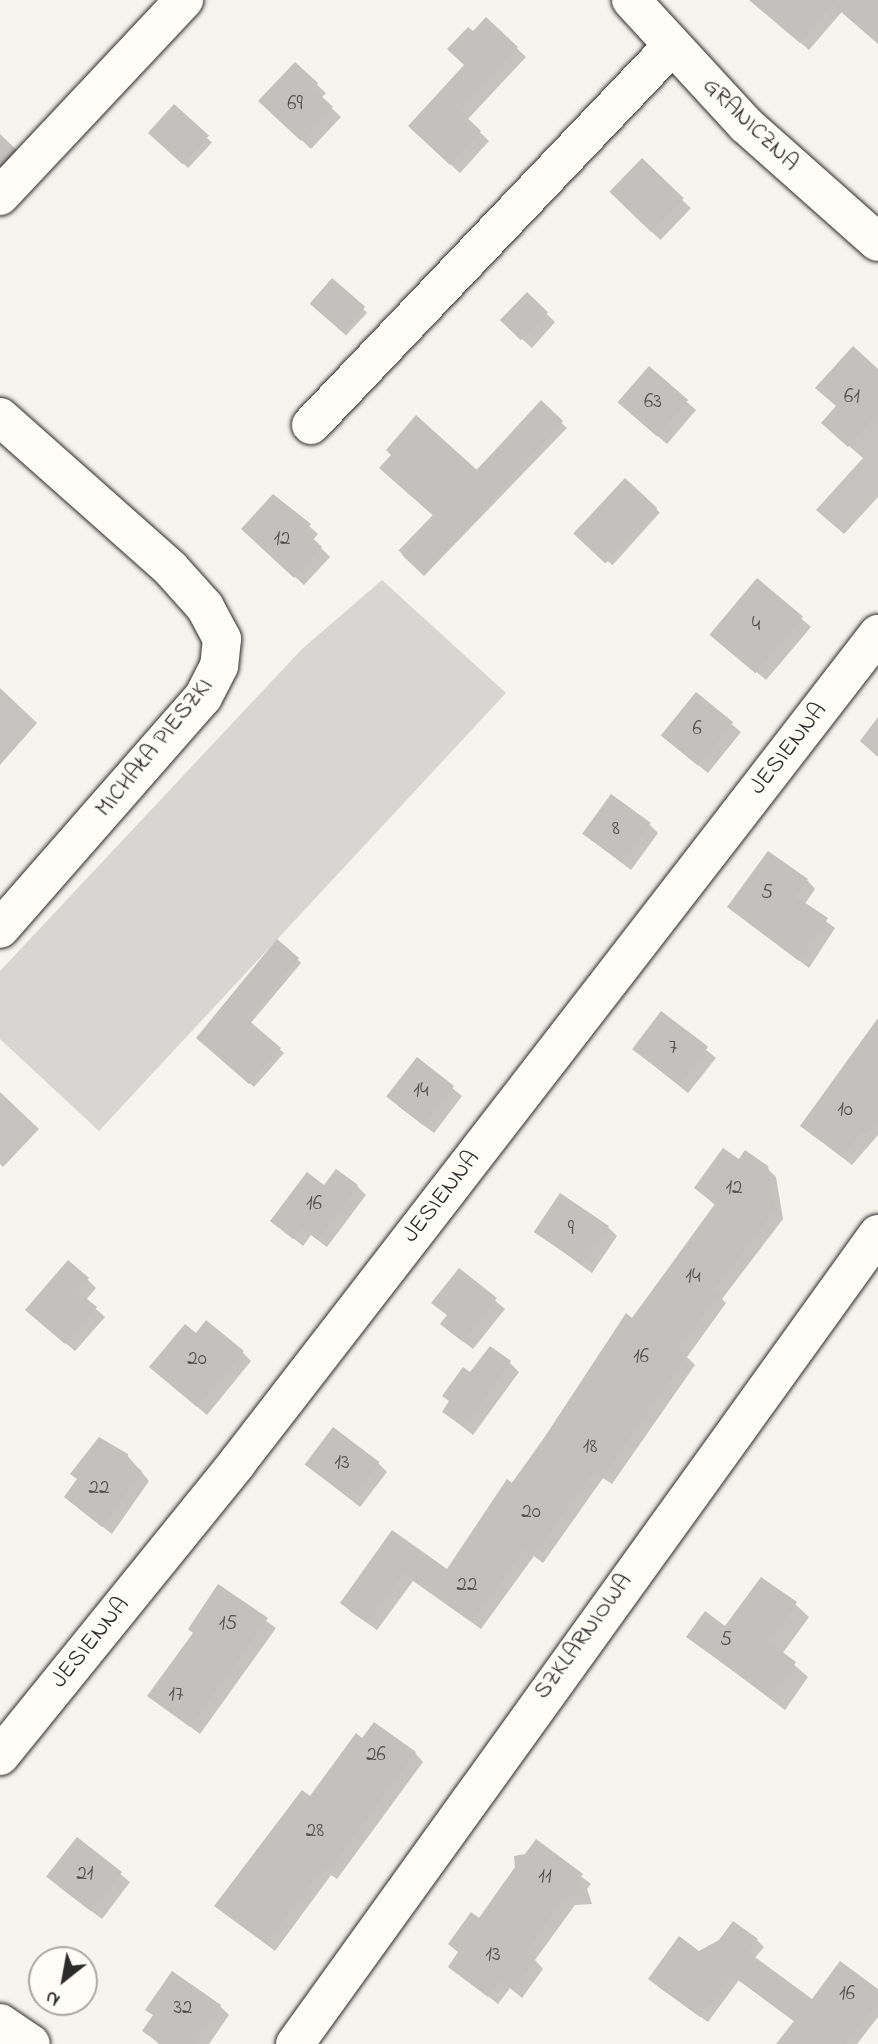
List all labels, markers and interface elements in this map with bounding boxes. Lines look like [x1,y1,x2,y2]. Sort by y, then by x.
street label: GRANICZNA [696,72,804,178]
house number: 69 [287,91,303,117]
house number: 61 [844,384,860,410]
house number: 63 [644,389,662,415]
house number: 12 [273,526,291,552]
house number: 4 [752,612,760,638]
street label: MICHAŁA PIESZKI [90,673,220,823]
street label: JESIENNA [744,697,834,801]
house number: 6 [692,716,702,742]
house number: 8 [612,816,620,842]
house number: 5 [761,880,773,906]
house number: 7 [669,1035,677,1061]
house number: 14 [413,1078,429,1104]
house number: 10 [837,1097,853,1123]
street label: JESIENNA [397,1145,487,1249]
house number: 12 [725,1175,743,1201]
house number: 16 [306,1191,322,1217]
house number: 9 [568,1216,574,1242]
house number: 14 [685,1264,701,1290]
house number: 16 [633,1344,649,1370]
house number: 20 [187,1346,207,1372]
house number: 18 [583,1434,597,1460]
house number: 13 [334,1450,350,1476]
house number: 22 [89,1475,109,1501]
house number: 20 [521,1499,541,1525]
street label: SZKLARNIOWA [529,1568,639,1706]
house number: 22 [457,1572,477,1598]
street label: JESIENNA [46,1592,136,1694]
house number: 15 [219,1611,237,1637]
house number: 5 [720,1627,732,1653]
house number: 17 [168,1682,184,1708]
house number: 26 [366,1742,386,1768]
house number: 28 [306,1818,324,1844]
house number: 21 [76,1861,94,1887]
house number: 11 [538,1864,552,1890]
house number: 13 [485,1942,501,1968]
north arrow [28,1946,98,2016]
house number: 16 [839,1981,855,2007]
text: N [41,1983,65,2013]
house number: 32 [173,1995,193,2021]

